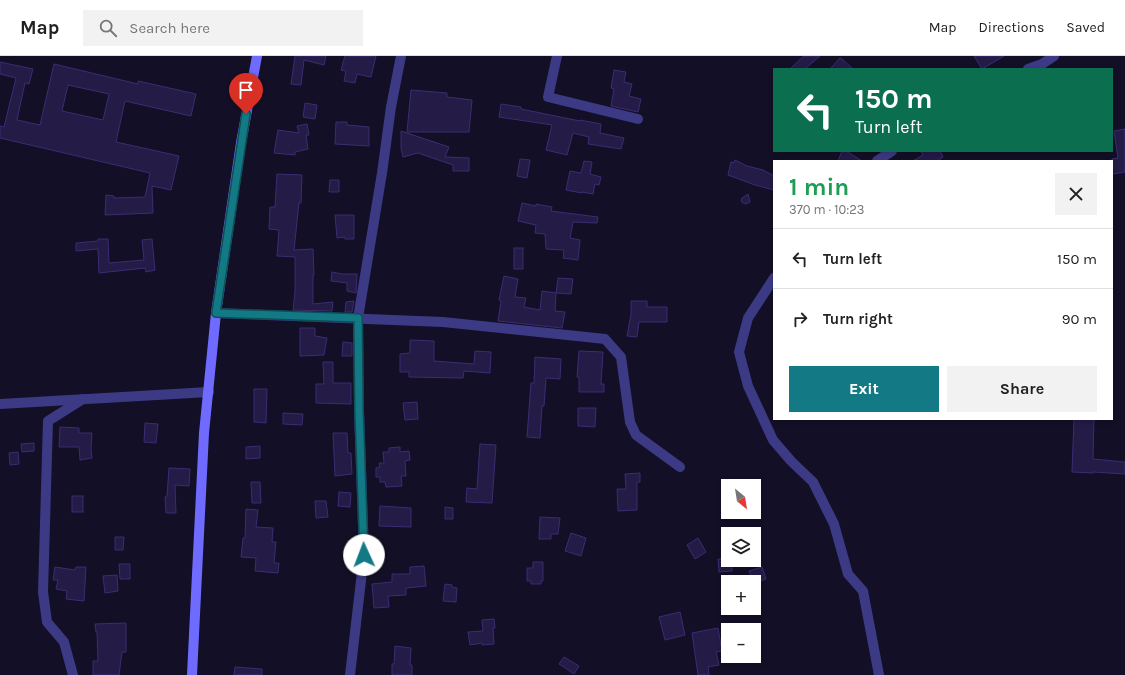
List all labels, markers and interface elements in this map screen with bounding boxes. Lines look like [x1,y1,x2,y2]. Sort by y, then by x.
search box [83,10,363,46]
text: Map [20,17,59,39]
icon: search [97,17,119,39]
text: Search here [129,19,210,37]
text: Map [929,19,957,36]
text: Directions [979,19,1044,36]
text: Saved [1066,19,1105,36]
pin [229,73,263,114]
icon: arrive [235,79,257,101]
text: 150 m [855,82,933,115]
icon: left [789,84,841,136]
text: Turn left [855,116,923,138]
text: 1 min [789,173,849,201]
button: close [1055,173,1097,215]
text: 370 m · 10:23 [789,202,864,217]
icon: left [789,248,811,270]
text: Turn left [823,250,882,268]
text: 150 m [1057,250,1097,268]
icon: right [789,308,811,330]
text: Turn right [823,310,893,328]
text: 90 m [1062,310,1097,328]
button: Exit [789,366,939,412]
button: Share [947,366,1097,412]
north arrow [721,479,761,519]
map controls [721,479,761,663]
button: layers [721,527,761,567]
position arrow [343,534,385,576]
button: + [721,575,761,615]
button: − [721,623,761,663]

